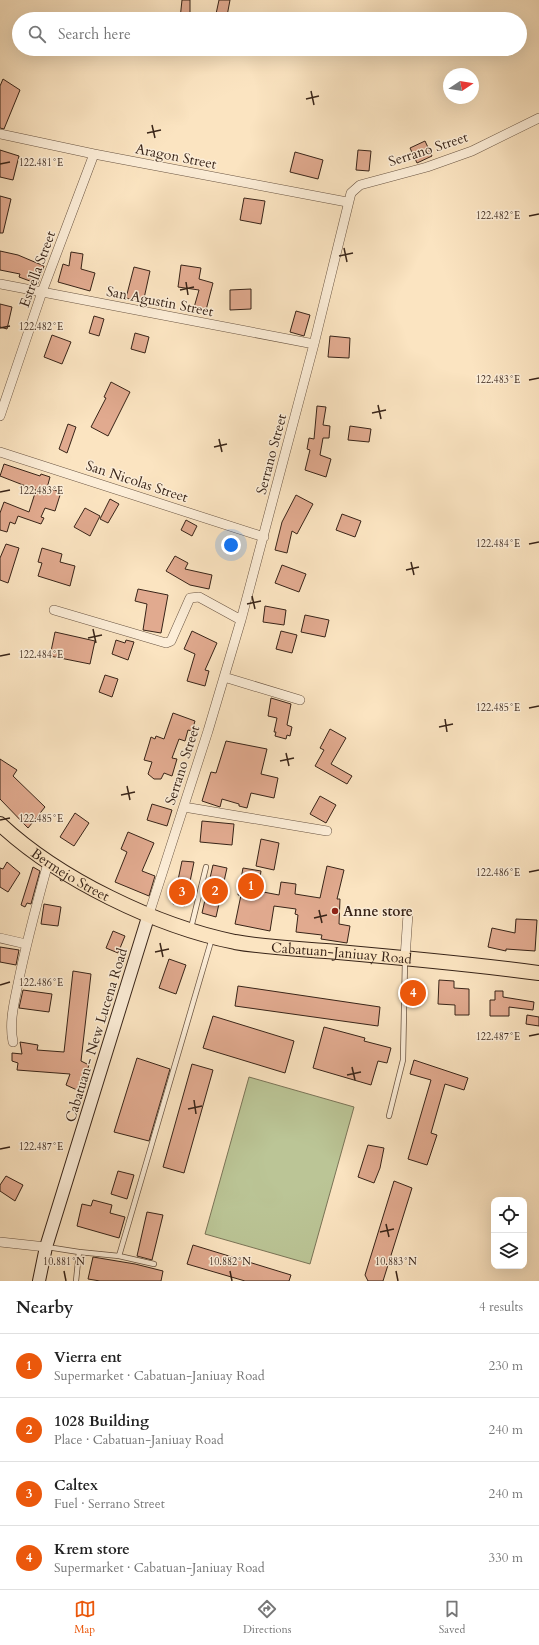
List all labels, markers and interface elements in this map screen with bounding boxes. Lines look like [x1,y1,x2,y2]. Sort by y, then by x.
search box [12,12,527,56]
icon: search [26,23,48,45]
text: Search here [58,24,131,44]
north arrow [443,68,479,104]
street label: Serrano Street [386,128,471,171]
street label: Aragon Street [134,139,218,174]
text: 122.481°E [19,156,63,170]
text: 122.482°E [476,209,520,223]
street label: Estrella Street [15,228,60,310]
street label: San Agustin Street [105,282,216,321]
text: 122.482°E [19,320,63,334]
text: 122.483°E [476,373,520,387]
street label: Serrano Street [252,411,291,496]
street label: San Nicolas Street [83,456,191,507]
text: 122.483°E [19,484,63,498]
your location [221,535,241,555]
text: 122.484°E [476,537,520,551]
text: 122.484°E [19,648,63,662]
text: 122.485°E [476,701,520,715]
street label: Serrano Street [161,722,204,807]
text: 122.485°E [19,812,63,826]
street label: Bermejo Street [27,844,113,906]
text: 122.486°E [476,866,520,880]
pin: 1 [238,871,264,901]
pin: 2 [202,876,228,906]
pin: 3 [169,877,195,907]
place label: Anne store [343,902,413,921]
marker: Anne store [330,906,340,916]
street label: Cabatuan-Janiuay Road [270,938,413,969]
street label: Cabatuan - New Lucena Road [61,945,132,1124]
text: 122.486°E [19,976,63,990]
pin: 4 [400,978,426,1008]
text: 122.487°E [476,1030,520,1044]
text: 122.487°E [19,1140,63,1154]
map controls [491,1197,527,1269]
button: locate [491,1197,527,1233]
button: layers [491,1233,527,1269]
text: 10.881°N [43,1255,85,1269]
text: 10.882°N [209,1255,251,1269]
text: 10.883°N [375,1255,417,1269]
text: Nearby [16,1296,73,1319]
text: 4 results [479,1298,523,1316]
text: Vierra ent [54,1347,122,1367]
text: 1 [26,1357,32,1375]
text: 230 m [489,1357,523,1375]
text: Supermarket · Cabatuan-Janiuay Road [54,1367,265,1385]
text: 1028 Building [54,1411,149,1431]
text: 2 [26,1421,32,1439]
text: 240 m [489,1421,523,1439]
text: Place · Cabatuan-Janiuay Road [54,1431,224,1449]
text: Caltex [54,1475,98,1495]
text: 3 [26,1485,32,1503]
text: 240 m [489,1485,523,1503]
text: Fuel · Serrano Street [54,1495,165,1513]
text: Krem store [54,1539,130,1559]
text: 4 [26,1549,32,1567]
text: 330 m [489,1549,523,1567]
text: Supermarket · Cabatuan-Janiuay Road [54,1559,265,1577]
tab: Map [74,1598,96,1637]
tab: Directions [243,1598,291,1637]
tab: Saved [439,1598,465,1637]

